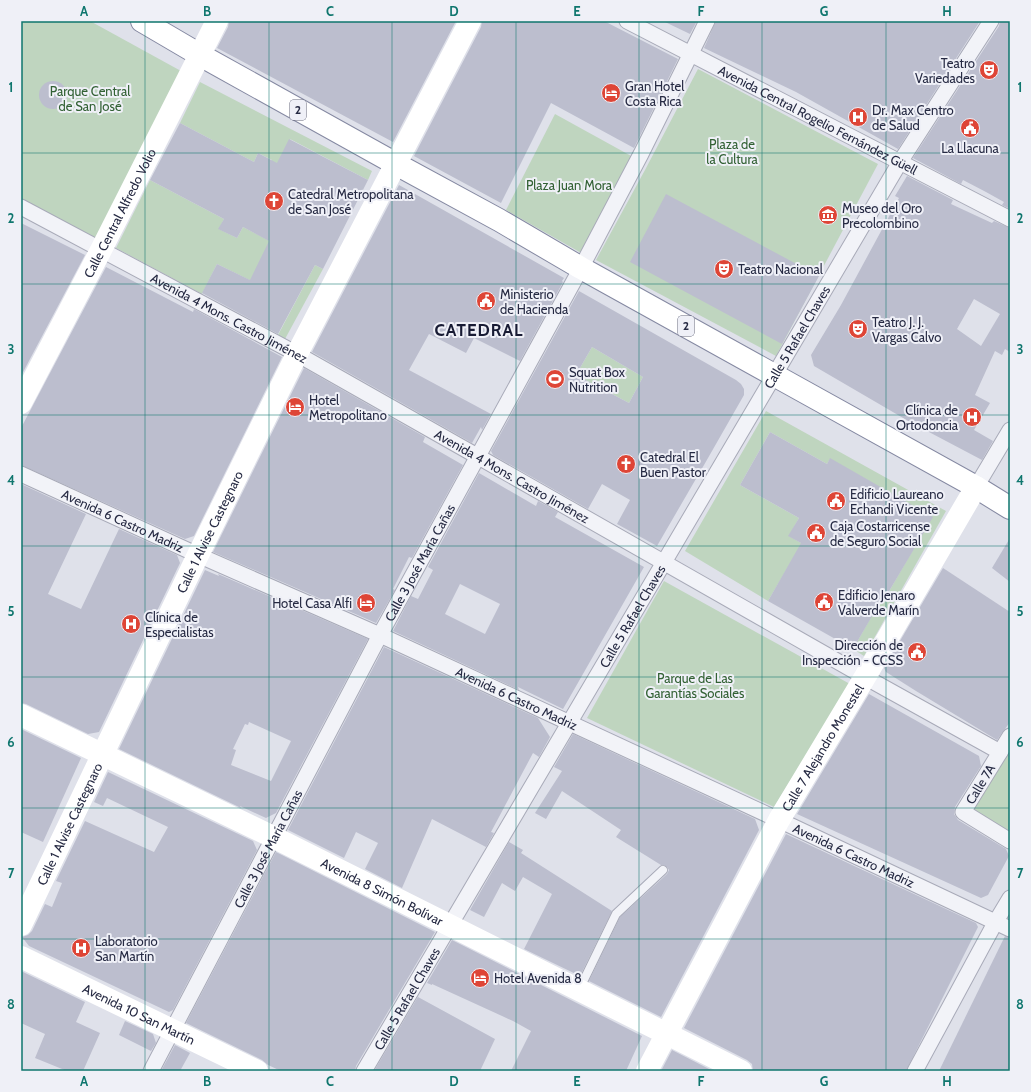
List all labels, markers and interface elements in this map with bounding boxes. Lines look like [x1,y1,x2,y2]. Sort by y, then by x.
text: A [80,3,89,19]
text: B [203,3,211,19]
text: C [326,3,334,19]
text: D [449,3,459,19]
text: E [573,3,581,19]
text: F [698,3,705,19]
text: G [820,3,829,19]
text: H [942,3,952,19]
place label: Teatro Variedades [915,55,976,86]
theatre icon: Teatro Variedades [978,59,1000,81]
street label: Avenida Central Rogelio Fernández Güell [716,62,920,178]
place label: Gran Hotel Costa Rica [625,78,684,109]
text: 1 [9,79,13,95]
text: 1 [1018,79,1022,95]
hotel icon: Gran Hotel Costa Rica [600,82,622,104]
park label: Parque Central de San José [50,83,130,114]
road number: 2 [290,100,306,120]
place label: Dr. Max Centro de Salud [872,102,954,133]
hospital icon: Dr. Max Centro de Salud [847,106,869,128]
public building icon: La Llacuna [959,117,981,139]
park label: Plaza de la Cultura [706,136,758,167]
place label: La Llacuna [941,140,1000,156]
street label: Calle Central Alfredo Volio [80,146,159,280]
park label: Plaza Juan Mora [526,177,613,193]
place label: Catedral Metropolitana de San José [288,186,414,217]
church icon: Catedral Metropolitana de San José [263,190,285,212]
place label: Museo del Oro Precolombino [842,200,922,231]
museum icon: Museo del Oro Precolombino [817,204,839,226]
text: 2 [8,210,15,226]
text: 2 [1017,210,1024,226]
theatre icon: Teatro Nacional [713,258,735,280]
place label: Teatro Nacional [738,261,823,277]
street label: Avenida 4 Mons. Castro Jiménez [148,270,311,366]
street label: Calle 5 Rafael Chaves [760,282,834,391]
place label: Ministerio de Hacienda [500,286,569,317]
public building icon: Ministerio de Hacienda [475,290,497,312]
place label: Teatro J. J. Vargas Calvo [872,314,941,345]
road number: 2 [678,316,694,336]
theatre icon: Teatro J. J. Vargas Calvo [847,318,869,340]
district label: CATEDRAL [434,320,524,340]
text: 3 [7,341,15,357]
text: 3 [1016,341,1024,357]
place label: Squat Box Nutrition [569,364,626,395]
sports icon: Squat Box Nutrition [544,368,566,390]
place label: Hotel Metropolitano [309,392,387,423]
hotel icon: Hotel Metropolitano [284,396,306,418]
place label: Clínica de Ortodoncia [896,402,959,433]
hospital icon: Clínica de Ortodoncia [961,406,983,428]
street label: Avenida 4 Mons. Castro Jiménez [432,426,592,526]
place label: Catedral El Buen Pastor [640,449,707,480]
church icon: Catedral El Buen Pastor [615,453,637,475]
street label: Calle 1 Alvise Castegnaro [173,468,246,596]
text: 4 [7,472,15,488]
text: 4 [1016,472,1024,488]
street label: Avenida 6 Castro Madriz [59,486,186,555]
place label: Edificio Laureano Echandi Vicente [850,486,944,517]
public building icon: Edificio Laureano Echandi Vicente [825,490,847,512]
street label: Calle 3 José María Cañas [381,501,458,624]
place label: Caja Costarricense de Seguro Social [830,518,930,549]
public building icon: Caja Costarricense de Seguro Social [805,522,827,544]
street label: Calle 5 Rafael Chaves [596,561,669,670]
place label: Edificio Jenaro Valverde Marín [838,587,919,618]
public building icon: Edificio Jenaro Valverde Marín [813,591,835,613]
hotel icon: Hotel Casa Alfi [355,592,377,614]
place label: Hotel Casa Alfi [272,595,352,611]
text: 5 [8,603,15,619]
text: 5 [1017,603,1024,619]
place label: Clínica de Especialistas [145,609,214,640]
hospital icon: Clínica de Especialistas [120,613,142,635]
place label: Dirección de Inspección - CCSS [802,637,903,668]
public building icon: Dirección de Inspección - CCSS [906,641,928,663]
street label: Avenida 6 Castro Madriz [453,663,580,733]
park label: Parque de Las Garantías Sociales [646,670,745,701]
street label: Calle 7 Alejandro Monestel [778,681,867,814]
text: 6 [7,734,15,750]
text: 6 [1016,734,1024,750]
street label: Calle 1 Alvise Castegnaro [33,760,105,888]
street label: Calle 7A [962,761,998,807]
street label: Calle 3 José María Cañas [230,786,306,911]
street label: Avenida 6 Castro Madriz [791,820,917,891]
street label: Avenida 8 Simón Bolívar [319,854,447,929]
text: 7 [8,865,15,881]
text: 7 [1017,865,1024,881]
place label: Laboratorio San Martín [95,933,158,964]
hospital icon: Laboratorio San Martín [70,937,92,959]
street label: Calle 5 Rafael Chaves [370,944,443,1053]
hotel icon: Hotel Avenida 8 [469,967,491,989]
place label: Hotel Avenida 8 [494,970,582,986]
street label: Avenida 10 San Martín [80,980,198,1048]
text: 8 [7,996,15,1012]
text: 8 [1016,996,1024,1012]
text: A [80,1073,89,1089]
text: B [203,1073,211,1089]
text: C [326,1073,334,1089]
text: D [449,1073,459,1089]
text: E [573,1073,581,1089]
text: F [698,1073,705,1089]
text: G [820,1073,829,1089]
text: H [942,1073,952,1089]

